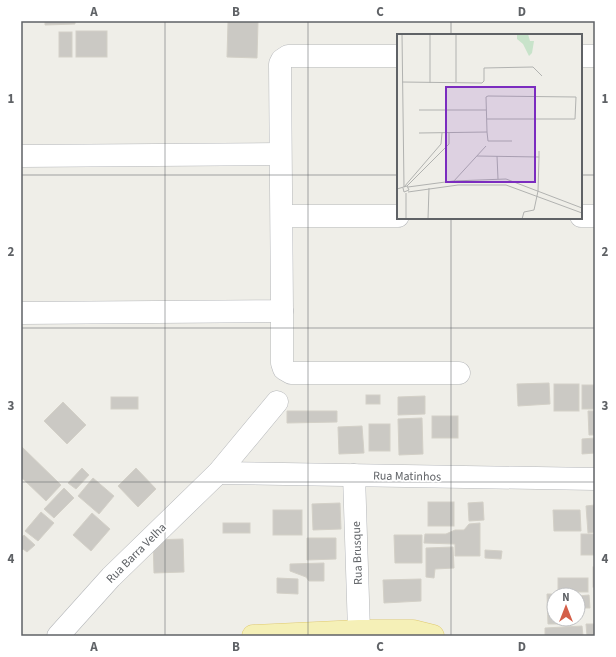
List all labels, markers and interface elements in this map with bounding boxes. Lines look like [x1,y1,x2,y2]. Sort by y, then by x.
text: A [89,3,98,21]
text: B [232,3,240,21]
text: C [376,3,384,21]
text: D [518,3,526,21]
inset map [397,34,582,219]
text: 1 [8,90,15,108]
text: 1 [602,90,609,108]
text: 2 [8,243,15,261]
text: 2 [602,243,609,261]
text: 3 [8,397,15,415]
text: 3 [602,397,609,415]
street label: Rua Matinhos [373,467,441,486]
street label: Rua Barra Velha [102,519,170,587]
street label: Rua Brusque [348,521,367,585]
text: 4 [8,550,15,568]
text: 4 [602,550,609,568]
north arrow [546,587,586,627]
text: N [562,590,570,605]
text: A [89,638,98,656]
text: B [232,638,240,656]
text: C [376,638,384,656]
text: D [518,638,526,656]

